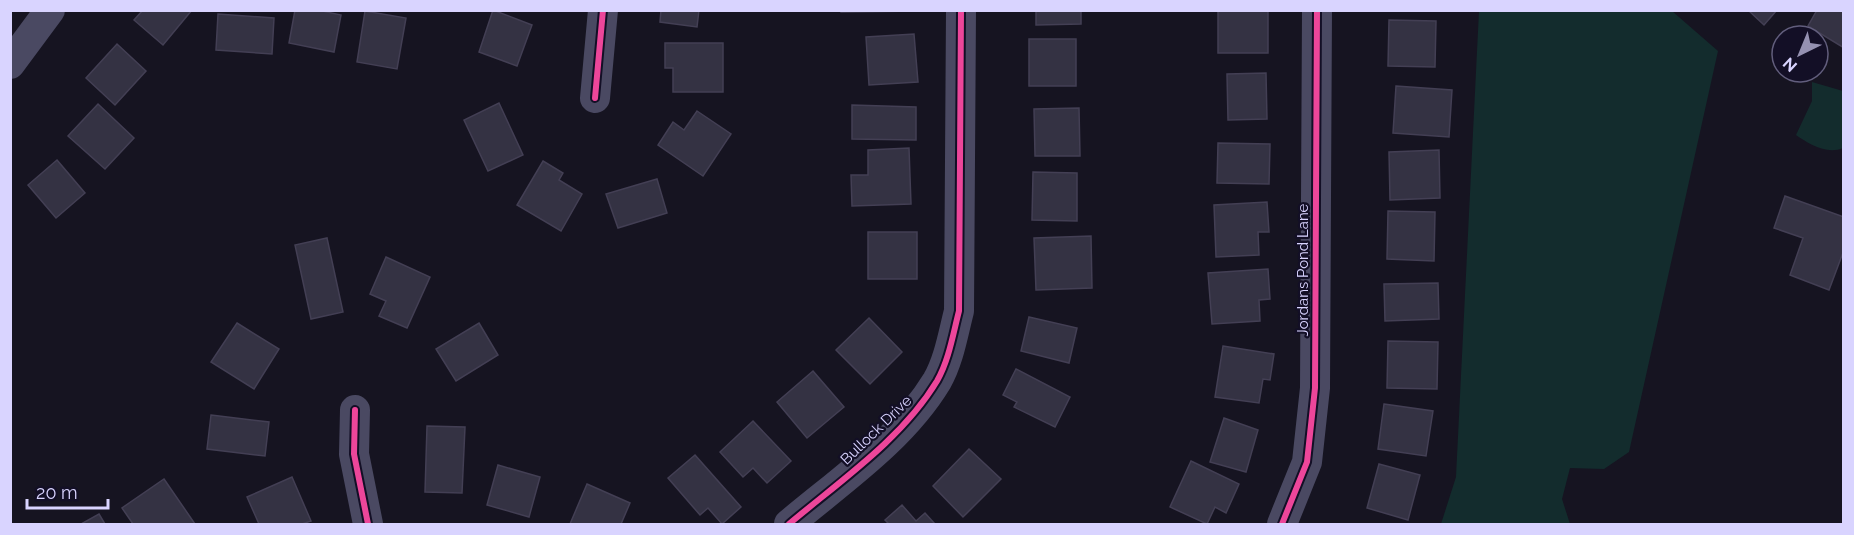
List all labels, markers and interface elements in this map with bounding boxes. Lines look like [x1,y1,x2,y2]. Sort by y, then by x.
north arrow [1770,24,1830,84]
text: N [1779,53,1801,76]
street label: Jordans Pond Lane [1294,203,1312,336]
street label: Bullock Drive [837,392,915,468]
scale bar [27,472,108,510]
text: 20 m [36,482,78,503]

